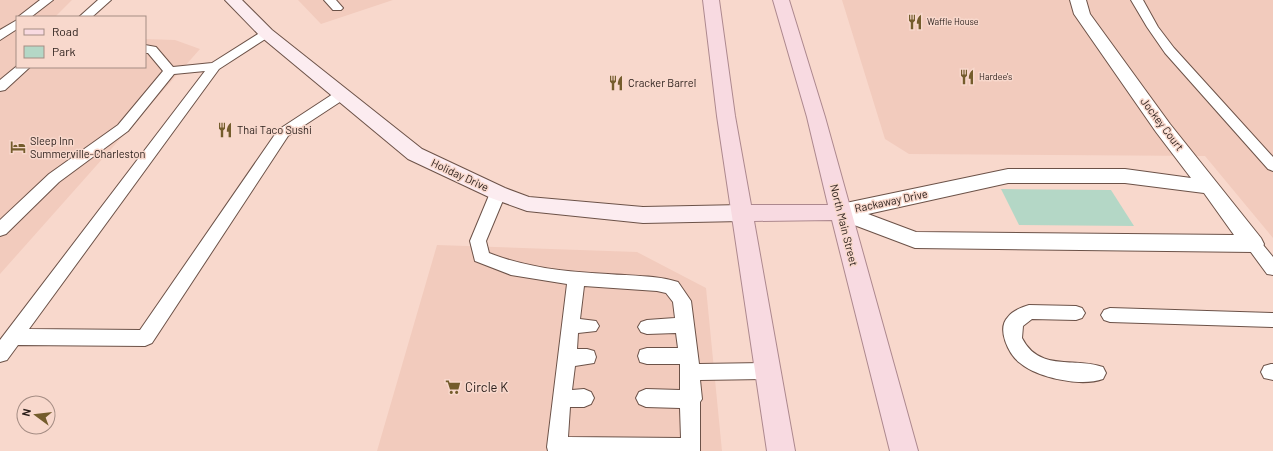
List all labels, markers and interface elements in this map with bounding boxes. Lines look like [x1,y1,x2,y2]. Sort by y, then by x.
restaurant icon: Waffle House [906,13,924,31]
legend [16,16,146,68]
place label: Waffle House [927,16,979,27]
text: Road [52,24,79,38]
text: Park [52,44,76,58]
restaurant icon: Hardee's [958,68,976,86]
place label: Hardee's [979,71,1012,82]
restaurant icon: Cracker Barrel [607,74,625,92]
place label: Cracker Barrel [628,76,696,89]
street label: Jockey Court [1138,95,1187,153]
restaurant icon: Thai Taco Sushi [216,121,234,139]
place label: Thai Taco Sushi [237,123,312,136]
place label: Sleep Inn Summerville-Charleston [30,134,146,160]
hotel icon: Sleep Inn Summerville-Charleston [9,138,27,156]
street label: Holiday Drive [429,156,491,194]
street label: North Main Street [828,182,861,267]
street label: Rackaway Drive [853,186,929,215]
supermarket icon: Circle K [444,378,462,396]
place label: Circle K [465,379,508,395]
north arrow [16,395,56,435]
text: N [19,407,33,418]

